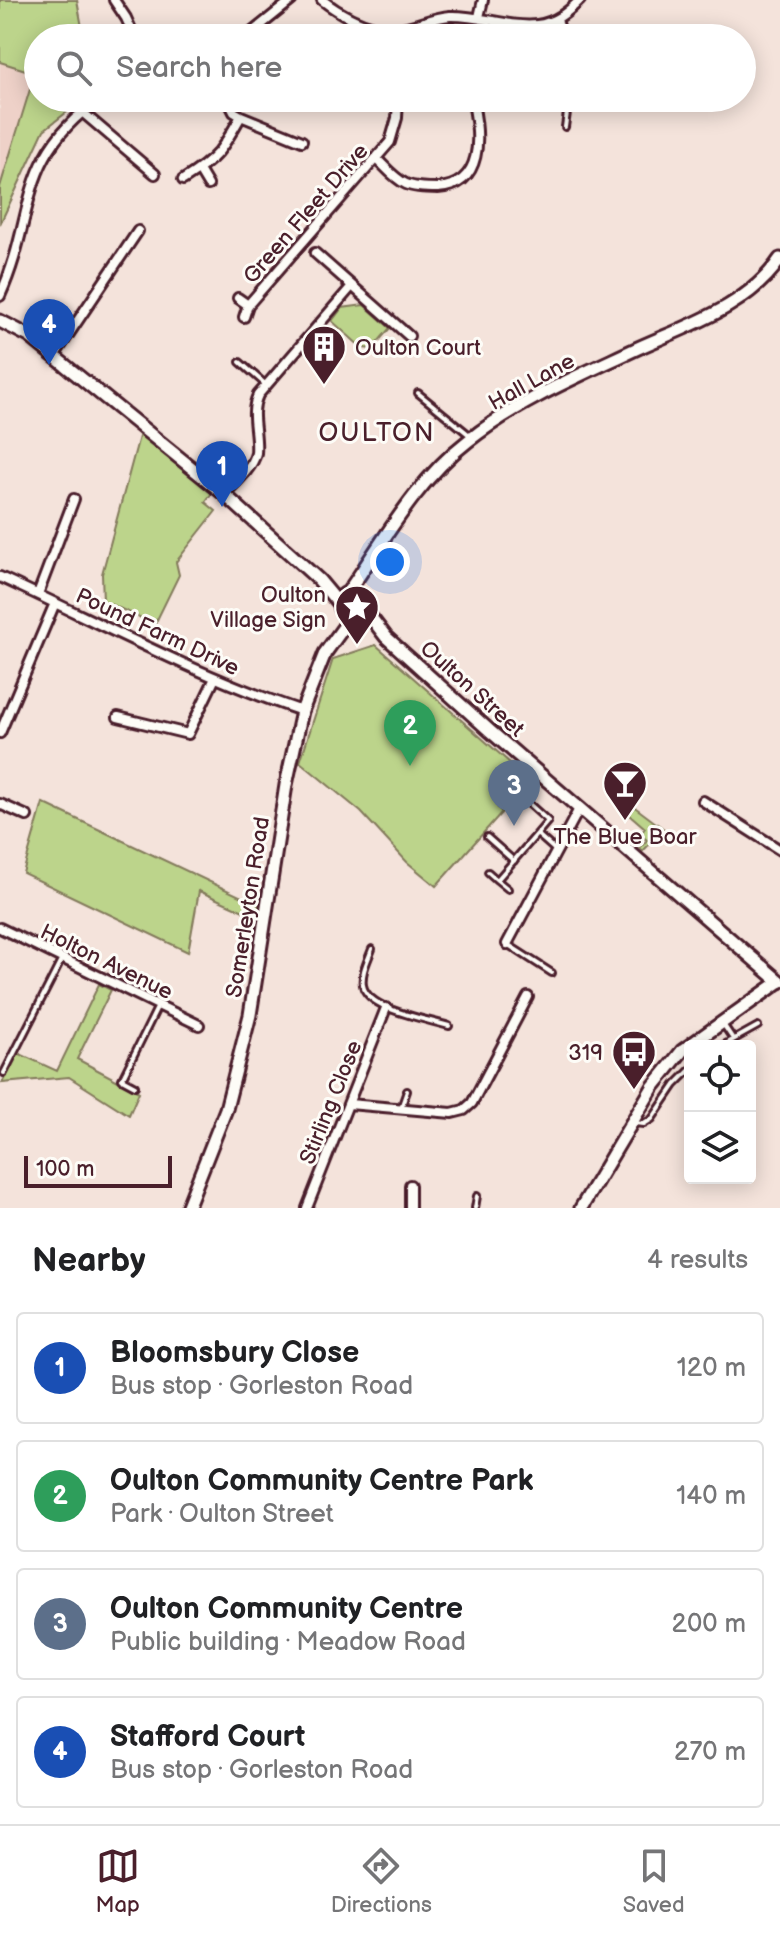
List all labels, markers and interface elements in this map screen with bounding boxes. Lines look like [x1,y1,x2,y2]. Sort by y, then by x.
search box [24,24,756,112]
icon: search [52,46,96,90]
text: Search here [116,50,282,86]
street label: Green Fleet Drive [238,138,374,290]
pin: 4 [23,299,75,365]
building icon: Oulton Court [300,323,348,386]
place label: Oulton Court [355,335,481,362]
street label: Hall Lane [484,348,579,417]
district label: OULTON [319,418,435,449]
pin: 1 [196,441,248,507]
your location [370,542,410,582]
place label: Oulton Village Sign [210,582,326,634]
street label: Pound Farm Drive [71,583,243,682]
place icon: Oulton Village Sign [333,583,381,646]
street label: Oulton Street [414,635,530,743]
pin: 2 [384,700,436,766]
bar icon: The Blue Boar [601,759,649,822]
pin: 3 [488,760,540,826]
street label: Somerleyton Road [221,815,276,1000]
place label: The Blue Boar [554,824,698,851]
street label: Holton Avenue [36,919,177,1006]
bus stop icon: 319 [610,1028,658,1091]
street label: Stirling Close [294,1037,368,1168]
place label: 319 [568,1040,603,1067]
map controls [684,1040,756,1184]
button: locate [684,1040,756,1112]
button: layers [684,1112,756,1184]
scale bar [24,1152,172,1188]
text: 100 m [36,1156,95,1183]
text: Nearby [32,1240,146,1281]
text: 4 results [647,1245,748,1276]
text: Bloomsbury Close [110,1335,359,1371]
text: 1 [55,1353,65,1384]
text: 120 m [677,1353,746,1384]
text: Bus stop · Gorleston Road [110,1371,413,1402]
text: Oulton Community Centre Park [110,1463,533,1499]
text: 2 [52,1481,68,1512]
text: 140 m [676,1481,746,1512]
text: Park · Oulton Street [110,1499,334,1530]
text: Oulton Community Centre [110,1591,463,1627]
text: 3 [52,1609,68,1640]
text: 200 m [672,1609,746,1640]
text: Public building · Meadow Road [110,1627,466,1658]
text: Stafford Court [110,1719,305,1755]
text: 4 [52,1737,68,1768]
text: 270 m [674,1737,746,1768]
text: Bus stop · Gorleston Road [110,1755,413,1786]
tab: Map [95,1844,140,1919]
tab: Directions [331,1844,432,1919]
tab: Saved [623,1844,685,1919]

